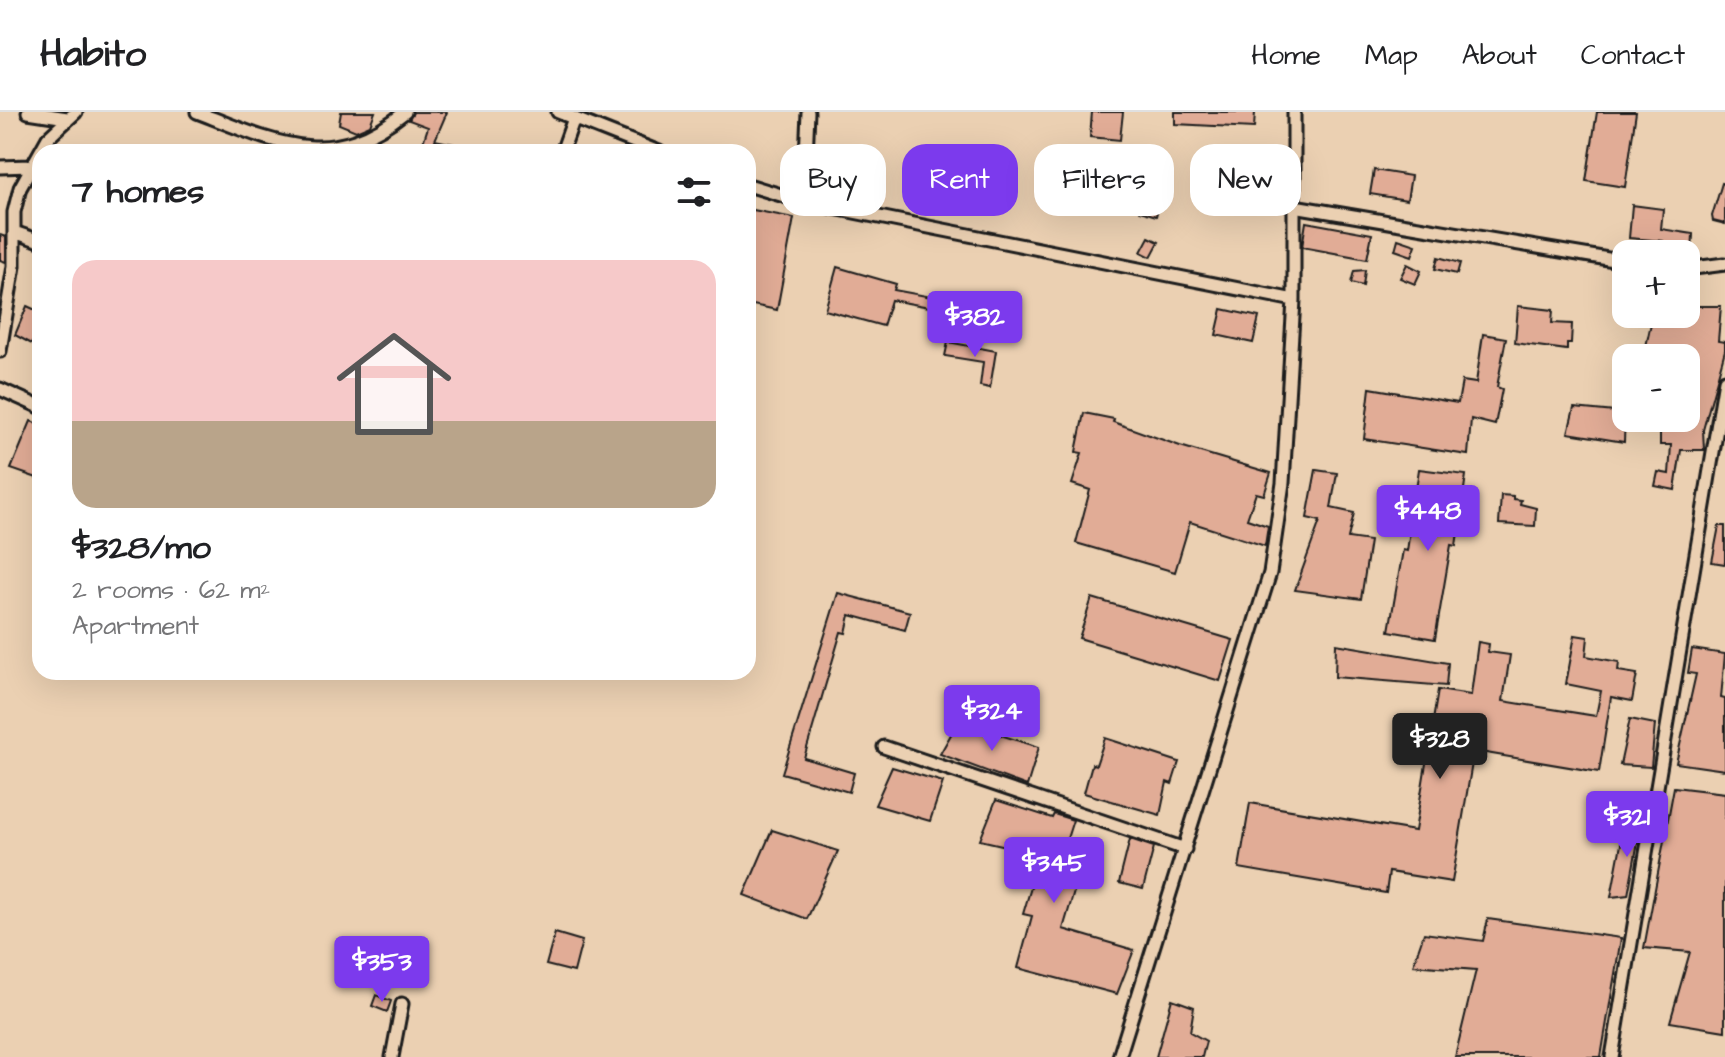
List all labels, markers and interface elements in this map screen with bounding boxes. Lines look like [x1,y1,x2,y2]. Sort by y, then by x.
text: Habito [40,29,146,81]
text: Home [1251,36,1321,75]
text: Map [1365,36,1418,75]
text: About [1462,36,1537,75]
text: Contact [1581,36,1685,75]
chip: Buy [780,144,886,216]
chip: Rent [902,144,1018,216]
chip: Filters [1034,144,1174,216]
chip: New [1190,144,1301,216]
text: 7 homes [72,168,204,216]
icon: filters [672,170,716,214]
map controls [1612,240,1700,432]
button: + [1612,240,1700,328]
pin: $382 [928,291,1022,359]
text: $382 [945,299,1005,335]
icon: home [322,312,466,456]
button: − [1612,344,1700,432]
pin: $448 [1381,485,1475,553]
text: $448 [1395,493,1461,529]
text: $328/mo [72,524,211,572]
text: 2 rooms · 62 m² [72,572,270,608]
text: Apartment [72,608,199,644]
pin: $324 [945,685,1039,753]
text: $324 [962,693,1022,729]
pin: $328 [1393,713,1487,781]
text: $328 [1410,721,1470,757]
pin: $321 [1580,791,1674,859]
text: $321 [1604,799,1650,835]
pin: $345 [1007,837,1101,905]
text: $345 [1022,845,1086,881]
pin: $353 [335,936,429,1004]
text: $353 [352,944,412,980]

